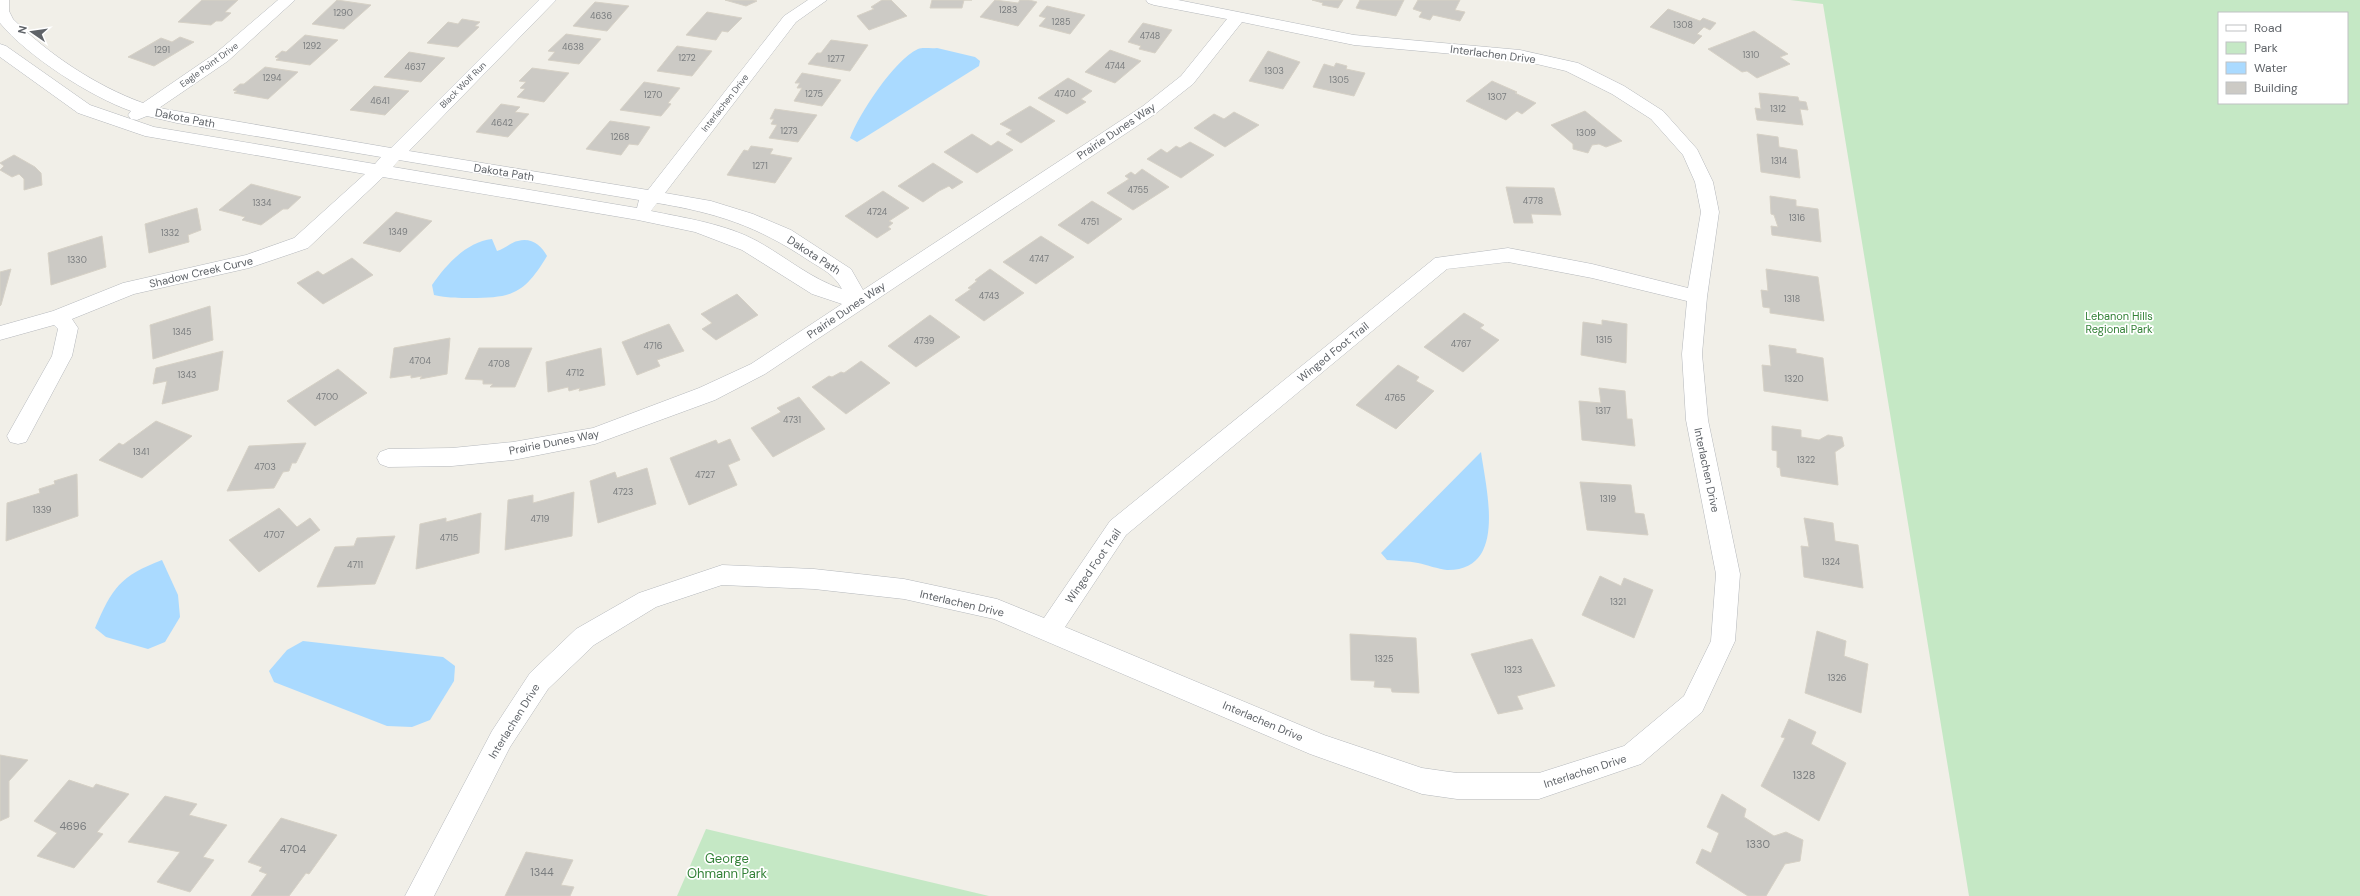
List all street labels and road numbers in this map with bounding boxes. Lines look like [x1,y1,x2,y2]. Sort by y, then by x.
street label: Eagle Point Drive [177,40,241,90]
street label: Interlachen Drive [1449,42,1537,66]
street label: Black Wolf Run [437,59,489,111]
street label: Interlachen Drive [699,72,751,134]
street label: Prairie Dunes Way [1074,100,1158,162]
street label: Dakota Path [154,105,216,131]
street label: Dakota Path [473,160,535,184]
street label: Dakota Path [785,233,843,277]
street label: Shadow Creek Curve [148,253,254,291]
street label: Prairie Dunes Way [804,279,888,341]
street label: Winged Foot Trail [1294,319,1372,385]
street label: Prairie Dunes Way [508,426,600,458]
street label: Interlachen Drive [1691,426,1723,514]
street label: Winged Foot Trail [1062,526,1124,606]
street label: Interlachen Drive [919,587,1005,619]
street label: Interlachen Drive [485,681,543,761]
street label: Interlachen Drive [1221,698,1305,744]
street label: Interlachen Drive [1542,751,1628,791]

